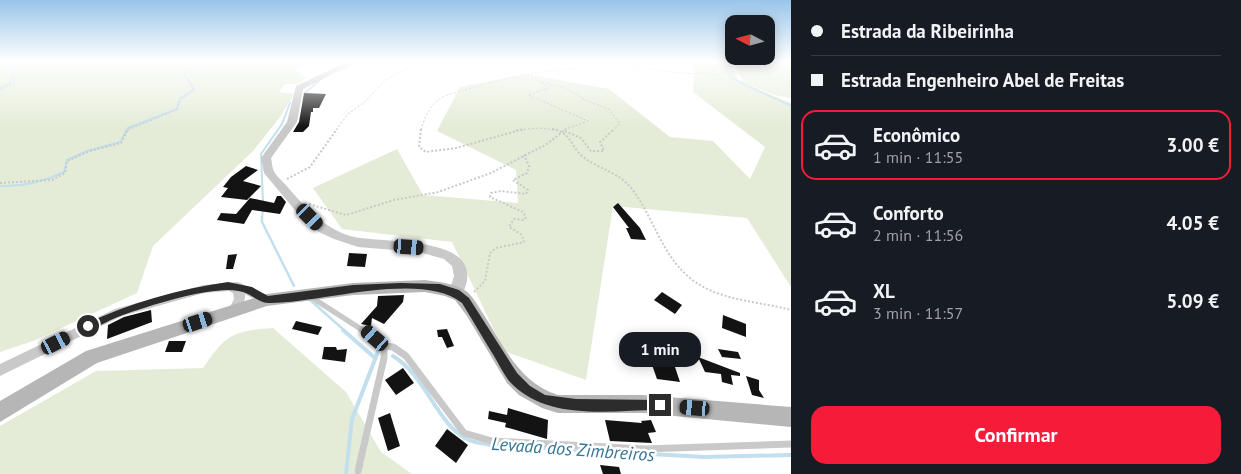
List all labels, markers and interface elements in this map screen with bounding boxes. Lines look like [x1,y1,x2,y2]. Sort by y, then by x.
north arrow [725,15,775,65]
map controls [725,15,775,65]
text: Estrada da Ribeirinha [841,19,1014,43]
text: Estrada Engenheiro Abel de Freitas [841,68,1124,92]
icon: car [813,123,858,168]
text: Econômico [873,123,960,147]
text: 3.00 € [1166,133,1219,157]
text: 1 min · 11:55 [873,147,963,167]
car [294,201,325,233]
icon: car [813,201,858,246]
text: Conforto [873,201,944,225]
text: 4.05 € [1166,211,1219,235]
text: 2 min · 11:56 [873,225,963,245]
car [393,238,424,256]
icon: car [813,279,858,324]
text: XL [873,279,895,303]
text: 5.09 € [1166,289,1219,313]
text: 3 min · 11:57 [873,303,963,323]
car [181,310,214,334]
route start [77,315,99,337]
car [358,322,391,354]
car [39,330,72,356]
callout: 1 min [619,332,701,368]
text: 1 min [640,339,680,359]
route end [649,394,671,416]
car [679,399,710,417]
button: Confirmar [811,406,1221,464]
water label: Levada dos Zimbreiros [491,432,656,466]

